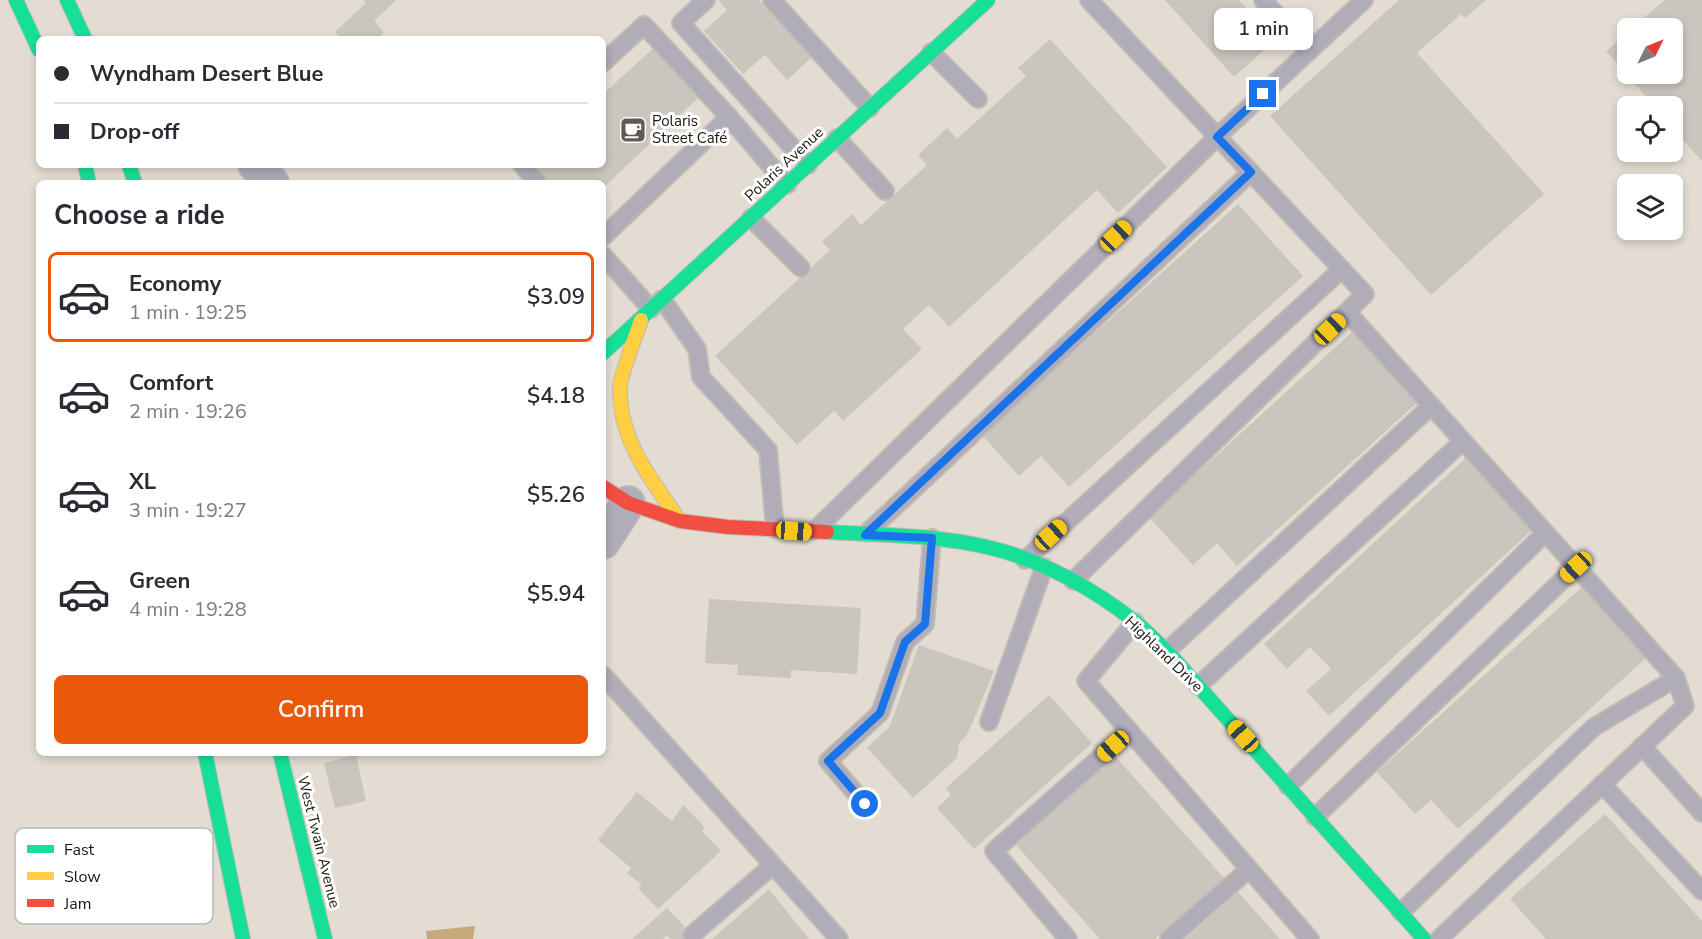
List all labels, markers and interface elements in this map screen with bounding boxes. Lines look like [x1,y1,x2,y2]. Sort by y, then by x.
callout: 1 min [1214,7,1312,49]
text: 1 min [1238,15,1289,42]
north arrow [1617,18,1683,84]
map controls [1617,18,1683,240]
text: Wyndham Desert Blue [90,59,323,89]
route end [1249,80,1276,107]
button: locate [1617,96,1683,162]
place label: Polaris Street Café [652,111,727,148]
cafe icon: Polaris Street Café [618,115,648,145]
text: Drop-off [90,117,179,147]
street label: Polaris Avenue [740,122,828,206]
button: layers [1617,174,1683,240]
text: Choose a ride [54,197,225,234]
car [1097,217,1135,255]
text: Economy [129,269,221,299]
icon: car [57,270,111,324]
text: $3.09 [527,282,585,312]
text: 1 min · 19:25 [129,299,247,326]
car [1311,310,1349,348]
text: Comfort [129,368,213,398]
icon: car [57,369,111,423]
text: $4.18 [527,381,585,411]
text: 2 min · 19:26 [129,398,247,425]
text: XL [129,467,156,497]
icon: car [57,468,111,522]
text: $5.26 [527,480,585,510]
text: 3 min · 19:27 [129,497,247,524]
car [1032,516,1070,554]
car [775,521,813,541]
car [1557,548,1595,586]
text: Green [129,566,190,596]
icon: car [57,567,111,621]
text: $5.94 [527,579,585,609]
text: 4 min · 19:28 [129,596,247,623]
street label: Highland Drive [1121,612,1207,696]
button: Confirm [54,675,588,744]
car [1224,717,1262,755]
car [1094,727,1132,765]
street label: West Twain Avenue [293,774,345,910]
route start [851,790,878,817]
legend [15,828,213,924]
text: Fast [64,839,95,861]
text: Slow [64,866,101,888]
text: Jam [63,893,91,915]

